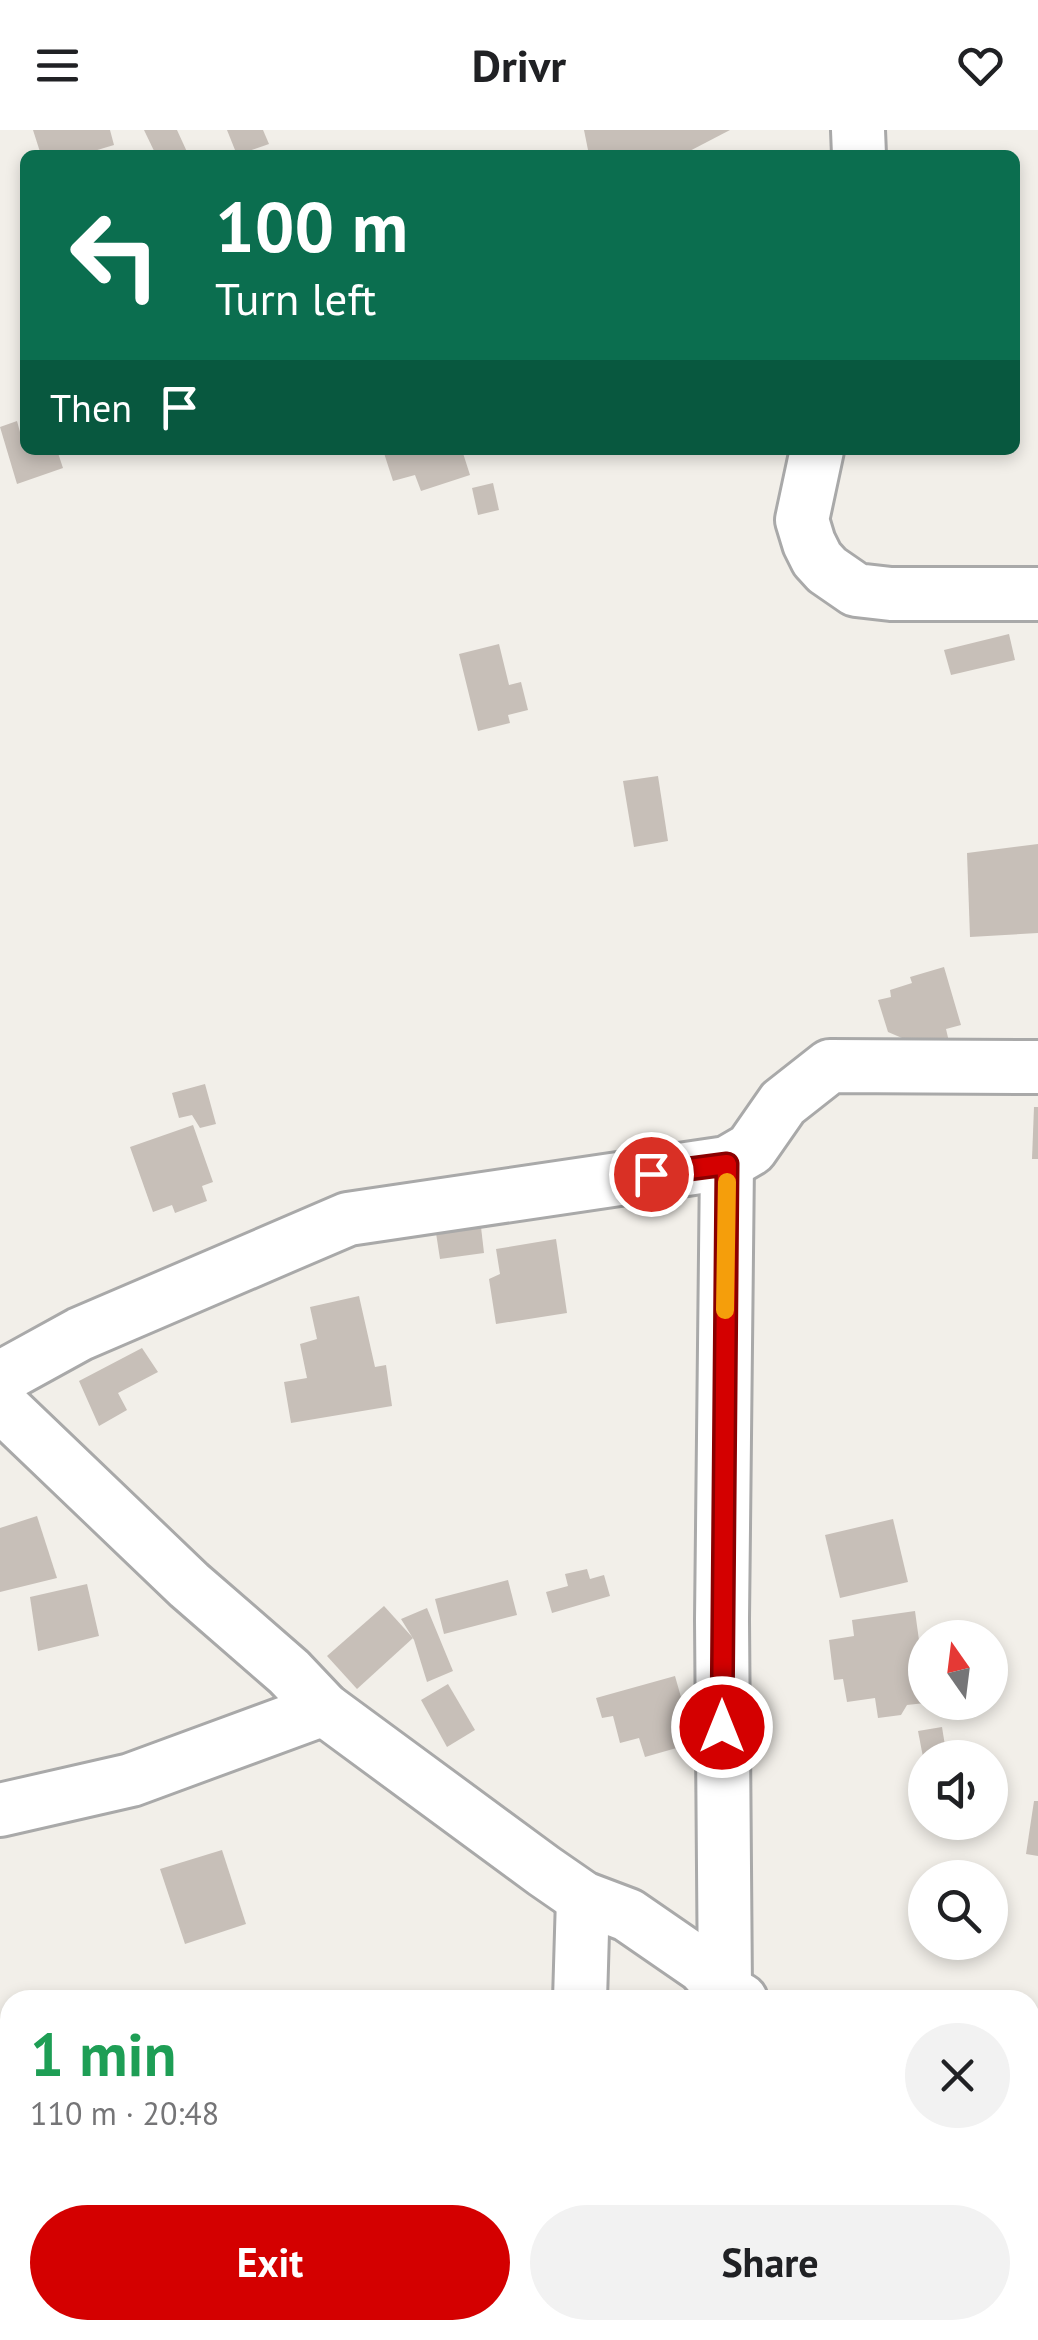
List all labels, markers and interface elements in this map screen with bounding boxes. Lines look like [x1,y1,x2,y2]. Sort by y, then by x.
text: Drivr [472,36,566,94]
icon: menu [30,38,85,93]
icon: heart [953,38,1008,93]
text: 100 m [215,181,408,271]
icon: left [50,190,180,320]
text: Turn left [215,269,376,327]
icon: arrive [152,380,207,435]
text: Then [50,383,132,432]
pin [609,1132,694,1217]
icon: arrive [624,1147,679,1202]
north arrow [908,1620,1008,1720]
map controls [908,1620,1008,1960]
position arrow [670,1675,774,1779]
button: sound [908,1740,1008,1840]
button: search [908,1860,1008,1960]
text: 1 min [30,2015,176,2093]
button: close [905,2023,1010,2128]
text: 110 m · 20:48 [30,2092,219,2134]
button: Exit [30,2205,510,2320]
button: Share [530,2205,1010,2320]

